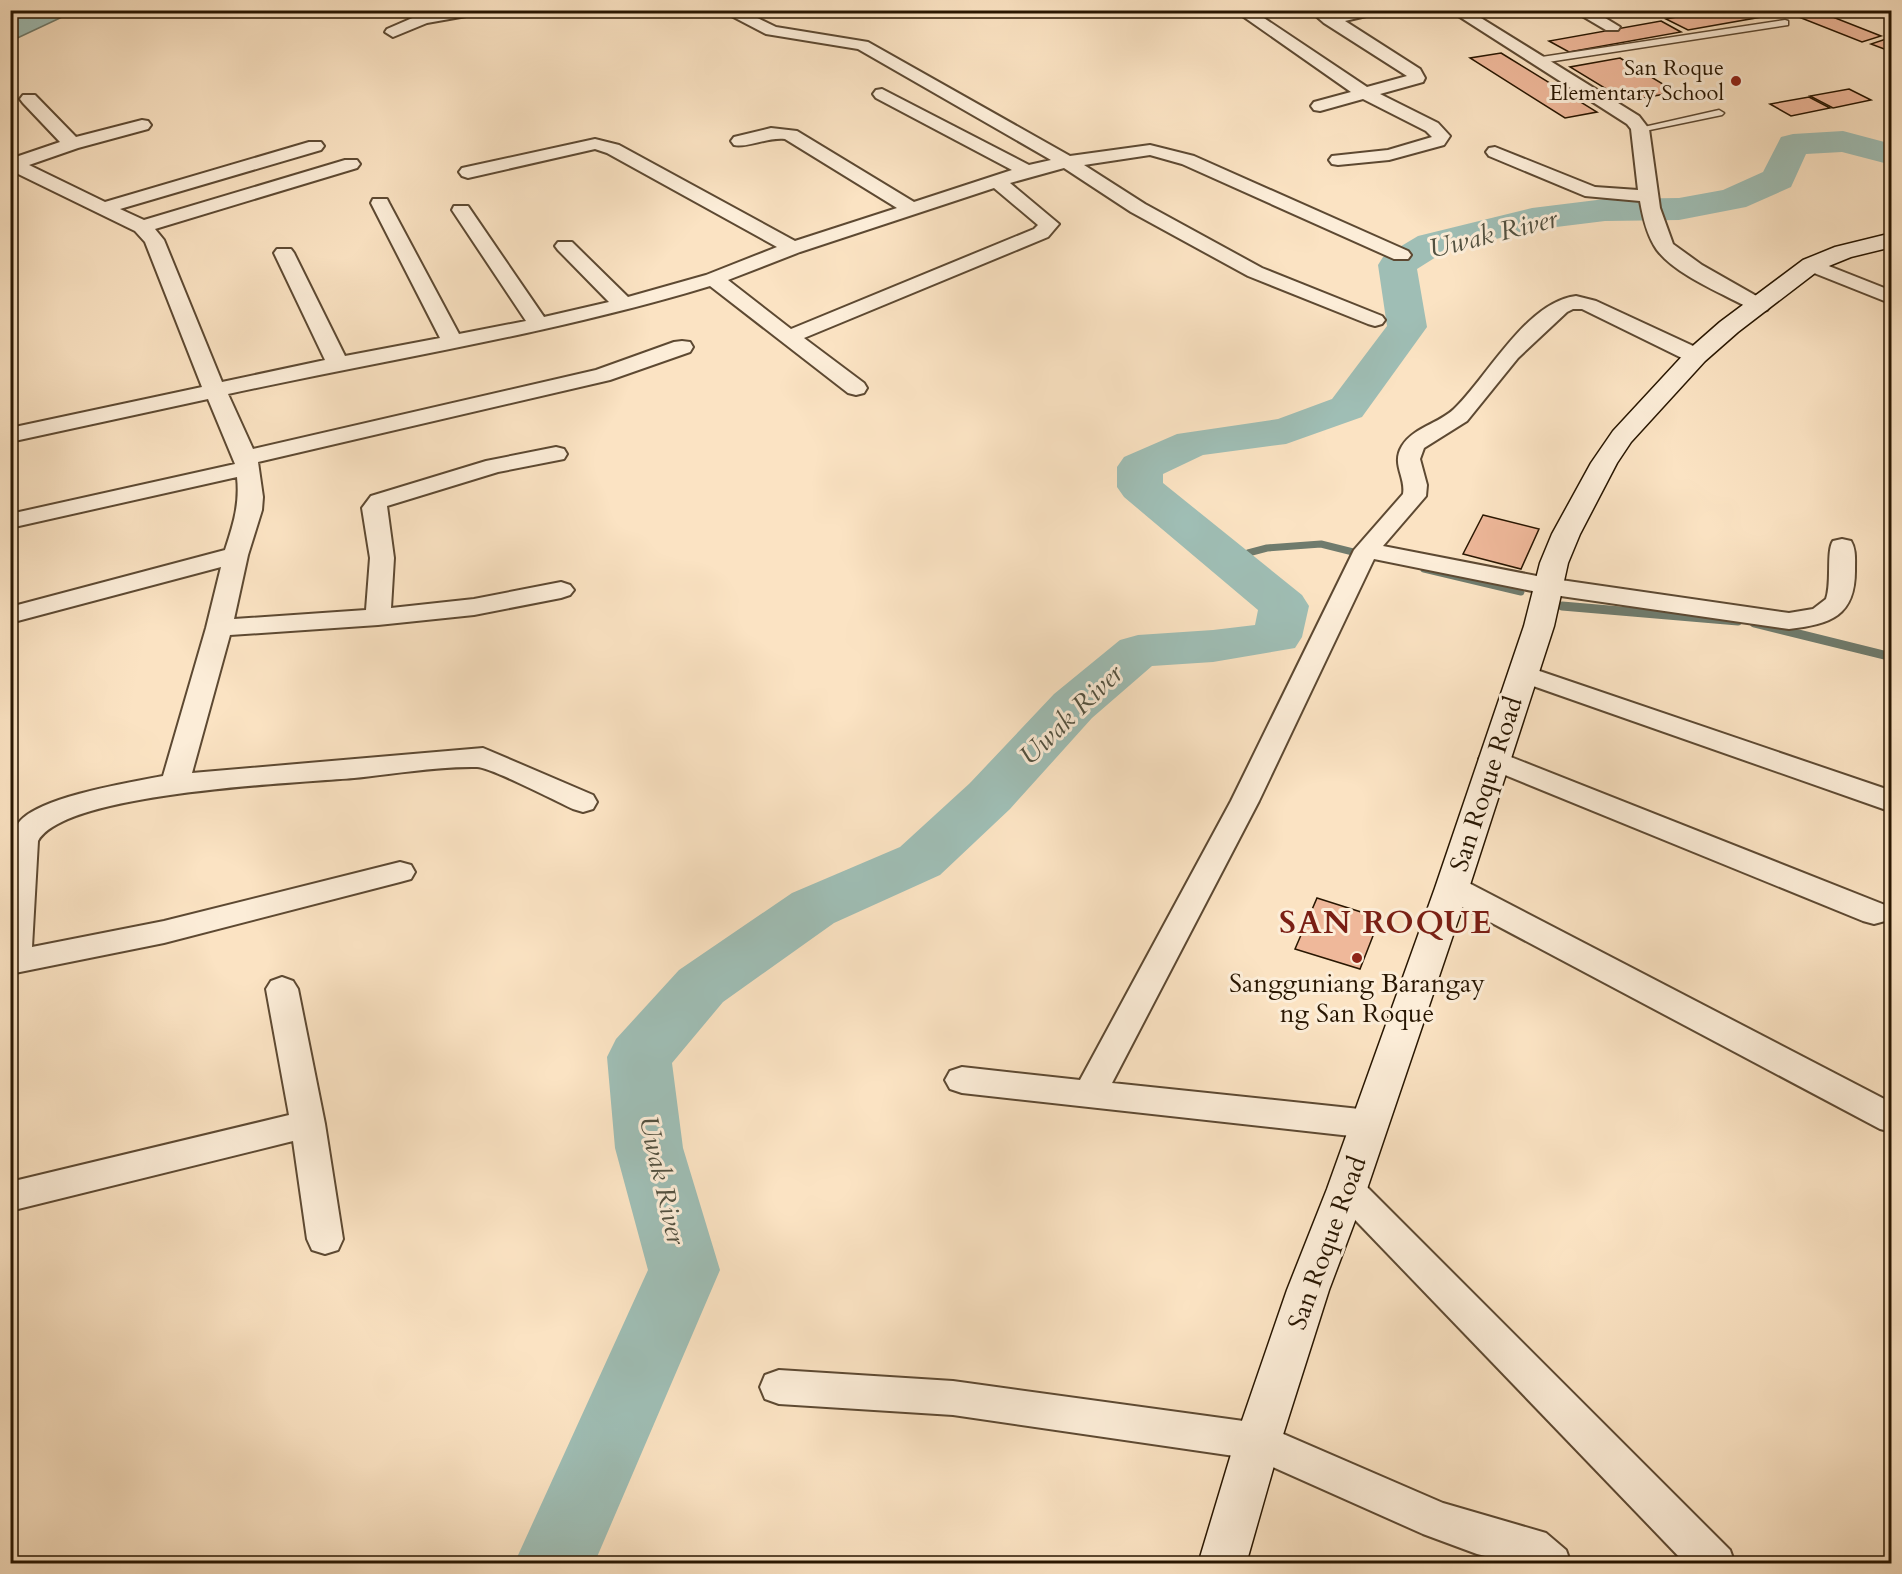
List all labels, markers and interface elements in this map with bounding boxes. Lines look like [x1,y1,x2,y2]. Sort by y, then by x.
place label: San Roque Elementary School [1549,53,1724,108]
marker: San Roque Elementary School [1729,74,1743,88]
water label: Uwak River [1425,200,1562,268]
water label: Uwak River [1011,655,1132,774]
street label: San Roque Road [1441,692,1531,876]
district label: SAN ROQUE [1279,901,1493,945]
marker: Sangguniang Barangay ng San Roque [1350,951,1364,965]
place label: Sangguniang Barangay ng San Roque [1229,966,1485,1031]
water label: Uwak River [629,1112,695,1249]
street label: San Roque Road [1279,1151,1375,1335]

